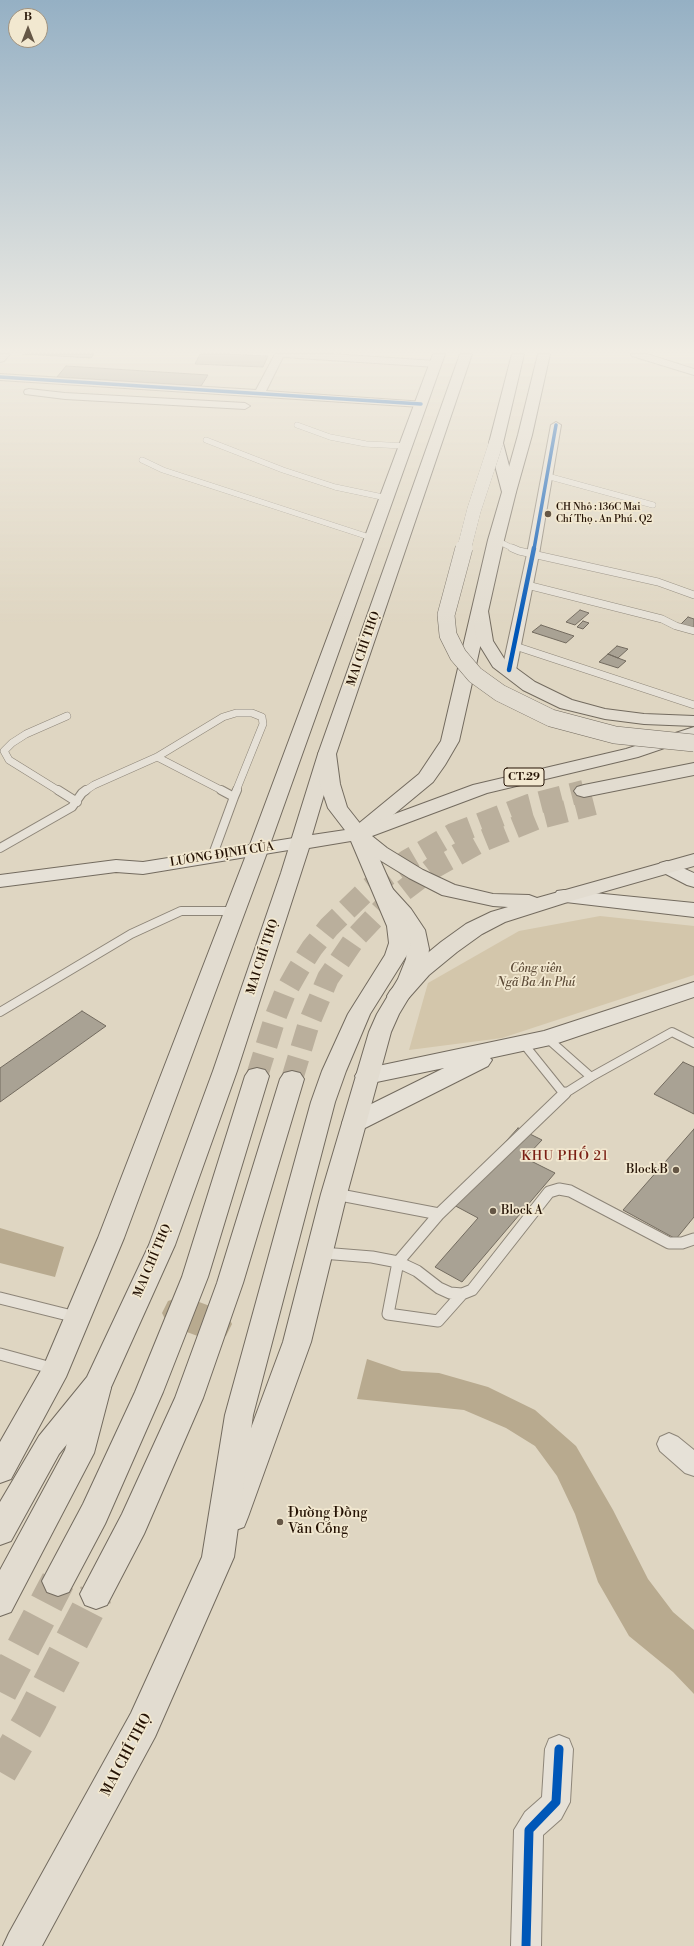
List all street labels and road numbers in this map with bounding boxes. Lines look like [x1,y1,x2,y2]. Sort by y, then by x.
street label: MAI CHÍ THỌ [344,610,384,688]
road number: CT.29 [504,768,544,786]
street label: LƯƠNG ĐỊNH CỦA [169,840,275,870]
street label: MAI CHÍ THỌ [244,918,282,996]
street label: MAI CHÍ THỌ [131,1222,175,1300]
street label: MAI CHÍ THỌ [98,1711,156,1799]

